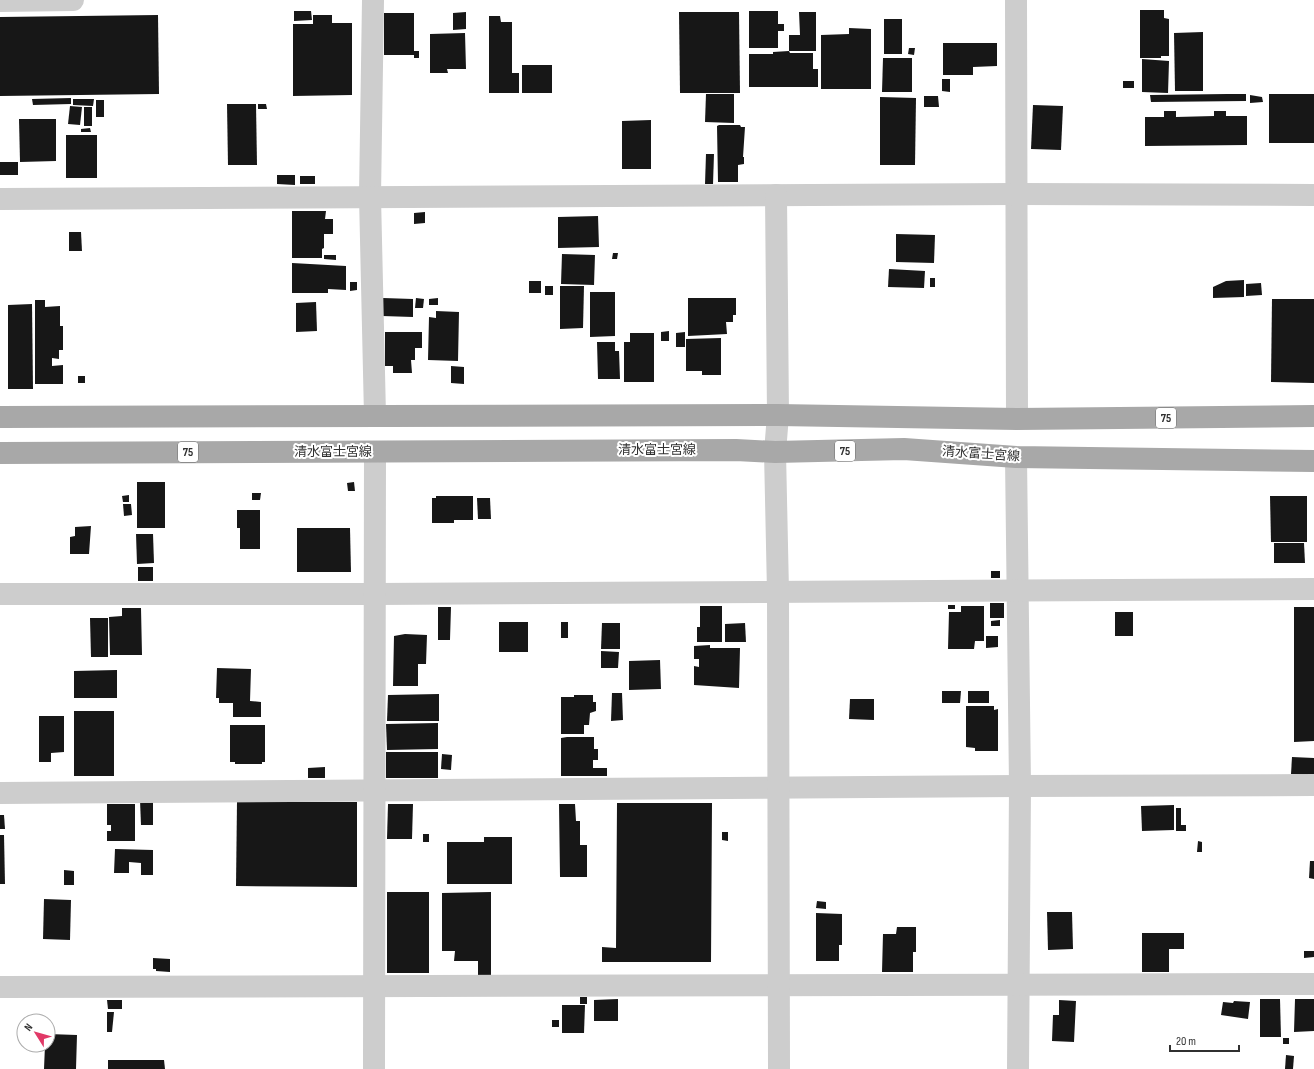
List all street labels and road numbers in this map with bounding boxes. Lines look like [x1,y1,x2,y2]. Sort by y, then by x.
road number: 75 [1156,408,1176,428]
road number: 75 [835,441,855,461]
road number: 75 [178,442,198,462]
street label: 清水富士宮線 [618,442,696,458]
street label: 清水富士宮線 [942,443,1020,465]
street label: 清水富士宮線 [294,444,372,460]

